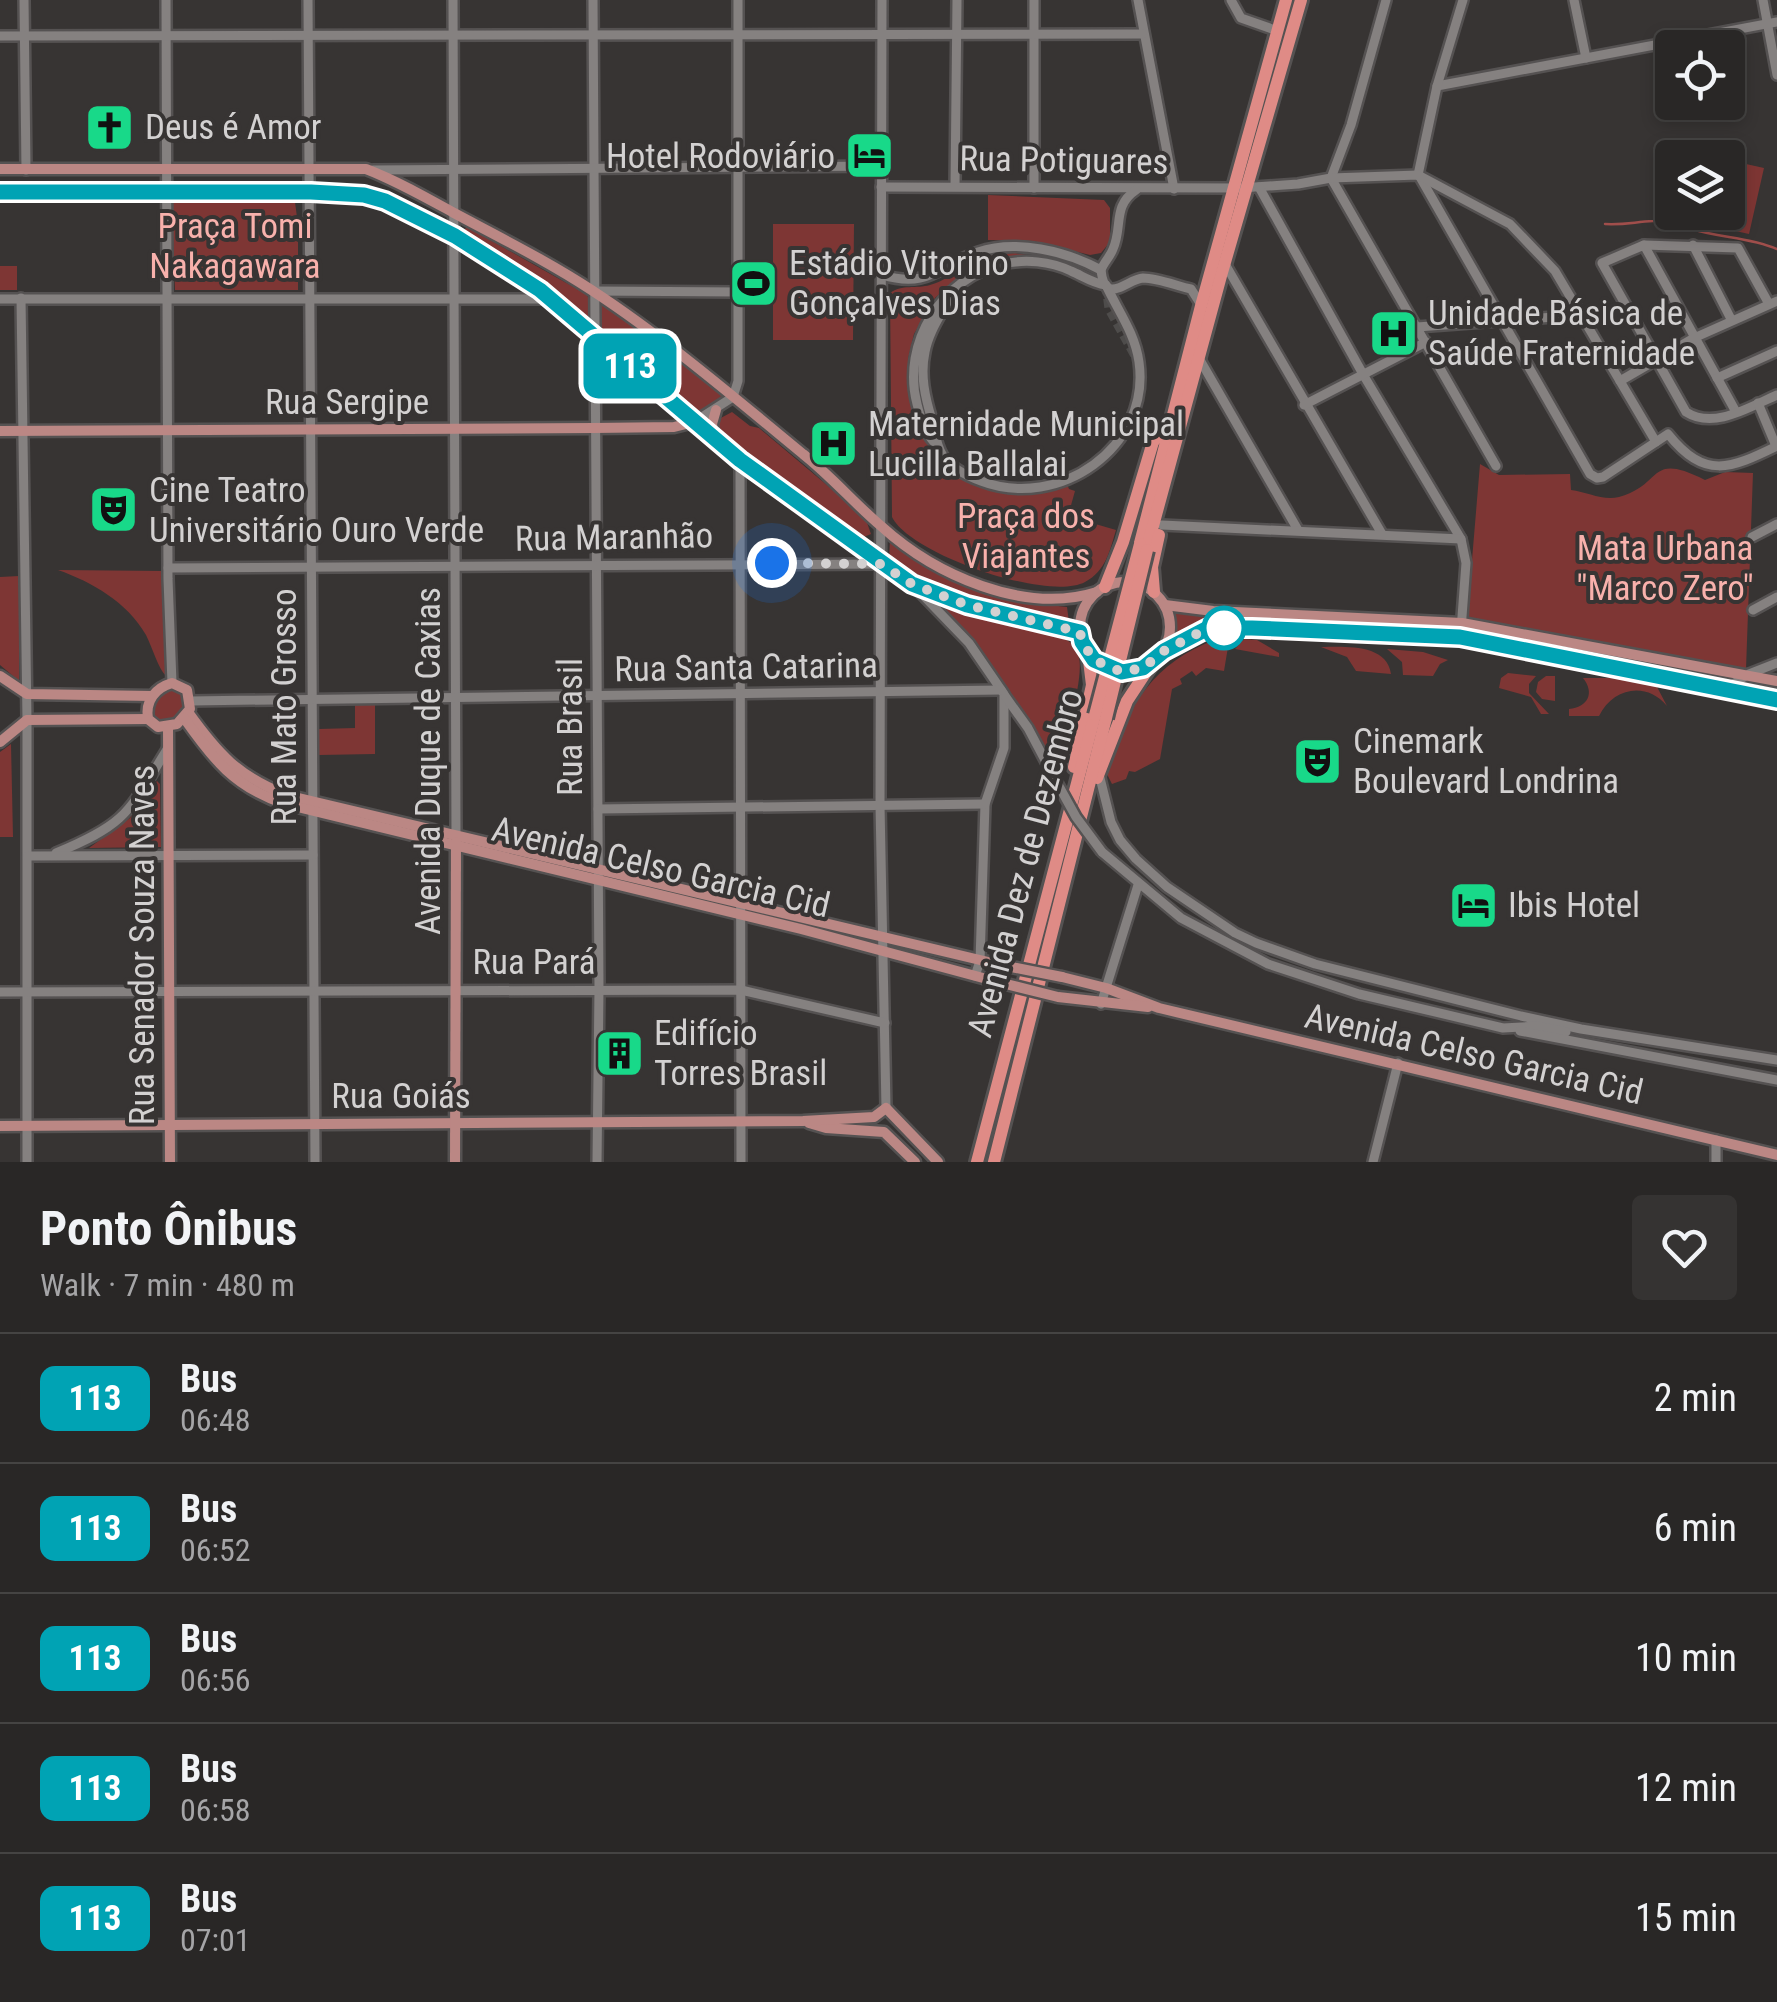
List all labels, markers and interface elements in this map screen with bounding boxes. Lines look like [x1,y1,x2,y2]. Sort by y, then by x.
map controls [1655,30,1745,230]
button: locate [1655,30,1745,120]
church icon: Deus é Amor [84,101,136,153]
place label: Deus é Amor [145,107,322,148]
hotel icon: Hotel Rodoviário [844,130,896,182]
place label: Hotel Rodoviário [606,136,835,177]
street label: Rua Potiguares [959,138,1169,183]
button: layers [1655,140,1745,230]
park label: Praça Tomi Nakagawara [149,206,321,287]
place label: Estádio Vitorino Gonçalves Dias [789,243,1009,324]
sports icon: Estádio Vitorino Gonçalves Dias [728,257,780,309]
place label: Unidade Básica de Saúde Fraternidade [1428,293,1695,374]
hospital icon: Unidade Básica de Saúde Fraternidade [1367,307,1419,359]
line badge: 113 [572,334,688,398]
text: 113 [603,346,657,387]
street label: Rua Sergipe [265,382,429,423]
place label: Maternidade Municipal Lucilla Ballalai [868,404,1184,485]
hospital icon: Maternidade Municipal Lucilla Ballalai [807,418,859,470]
place label: Cine Teatro Universitário Ouro Verde [149,470,484,551]
theatre icon: Cine Teatro Universitário Ouro Verde [88,484,140,536]
park label: Praça dos Viajantes [957,496,1095,577]
street label: Rua Maranhão [514,515,714,560]
park label: Mata Urbana "Marco Zero" [1576,528,1754,609]
your location [747,538,797,588]
street label: Avenida Duque de Caxias [408,587,449,935]
street label: Rua Mato Grosso [264,588,305,826]
unlabelled marker [1203,607,1245,649]
street label: Rua Santa Catarina [614,645,878,690]
street label: Rua Brasil [550,658,591,796]
street label: Avenida Dez de Dezembro [959,685,1092,1042]
place label: Cinemark Boulevard Londrina [1353,721,1619,802]
theatre icon: Cinemark Boulevard Londrina [1292,735,1344,787]
street label: Rua Senador Souza Naves [122,765,163,1125]
street label: Avenida Celso Garcia Cid [488,809,834,926]
hotel icon: Ibis Hotel [1447,879,1499,931]
place label: Ibis Hotel [1508,885,1640,926]
street label: Rua Pará [472,942,596,983]
street label: Avenida Celso Garcia Cid [1301,996,1647,1113]
place label: Edifício Torres Brasil [654,1013,827,1094]
building icon: Edifício Torres Brasil [593,1027,645,1079]
street label: Rua Goiás [331,1076,471,1117]
button: heart [1632,1195,1737,1300]
text: Ponto Ônibus [40,1200,297,1257]
text: Walk · 7 min · 480 m [40,1266,295,1304]
text: Bus [180,1357,237,1401]
text: 2 min [1654,1376,1737,1420]
text: 113 [68,1378,122,1419]
text: 06:48 [180,1401,251,1439]
text: Bus [180,1487,237,1531]
text: 6 min [1654,1506,1737,1550]
text: 113 [68,1508,122,1549]
text: 06:52 [180,1531,251,1569]
text: Bus [180,1617,237,1661]
text: 10 min [1635,1636,1737,1680]
text: 113 [68,1638,122,1679]
text: 06:56 [180,1661,251,1699]
text: Bus [180,1747,237,1791]
text: 12 min [1635,1766,1737,1810]
text: 113 [68,1768,122,1809]
text: 06:58 [180,1791,251,1829]
text: Bus [180,1877,237,1921]
text: 15 min [1635,1896,1737,1940]
text: 113 [68,1898,122,1939]
text: 07:01 [180,1921,251,1959]

